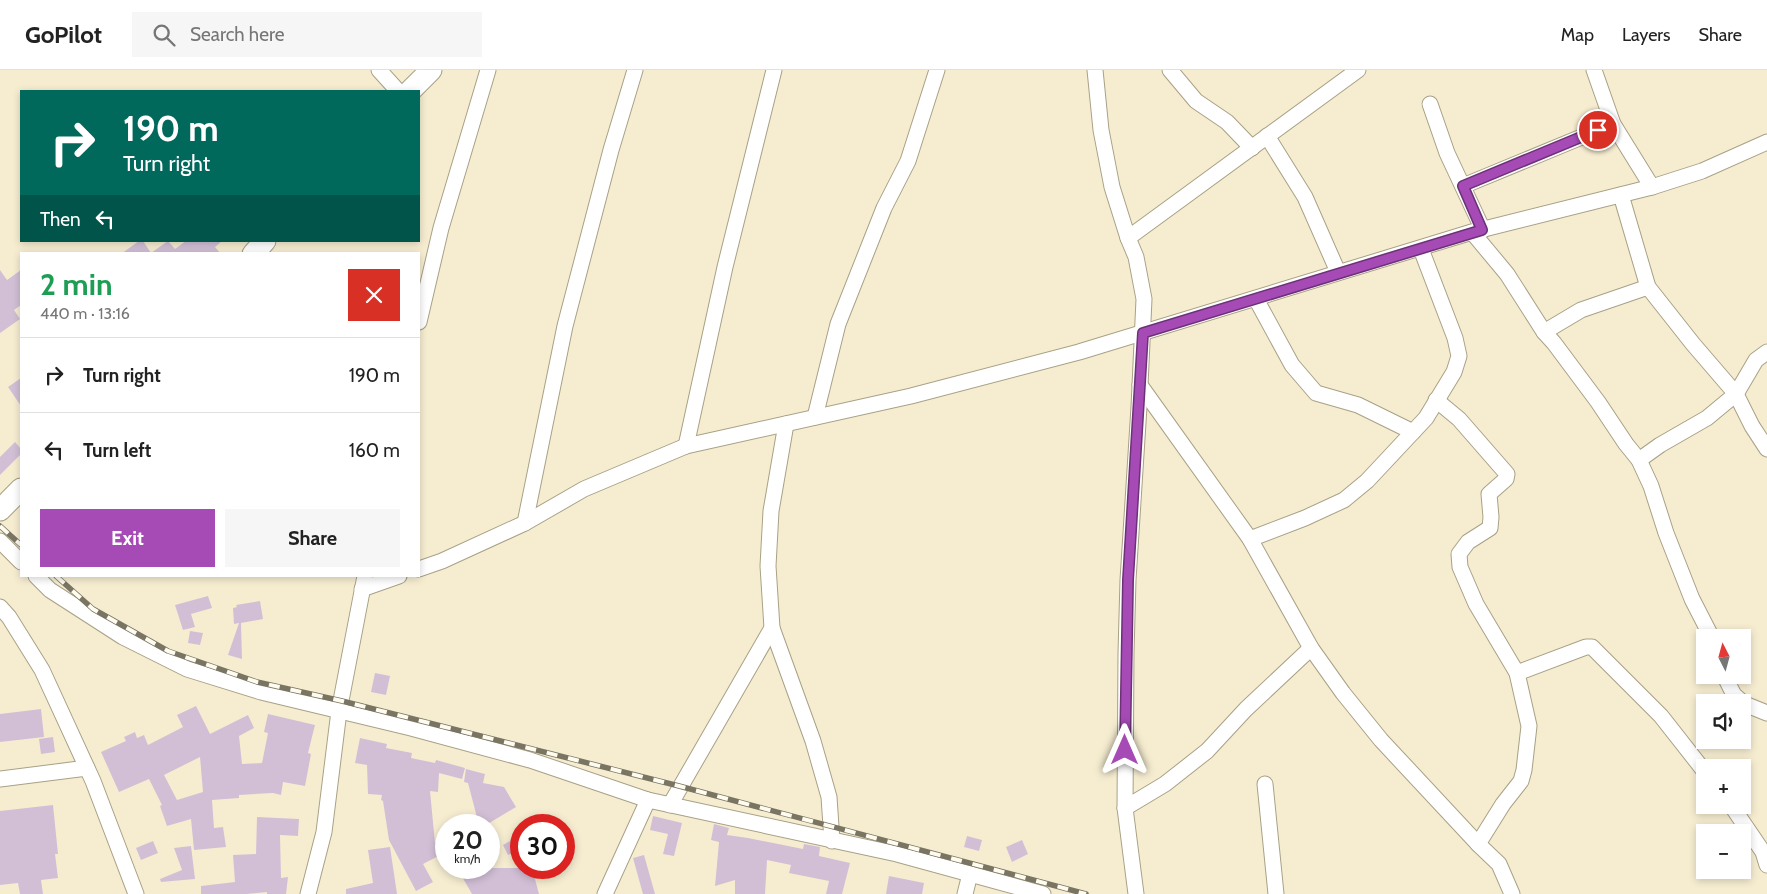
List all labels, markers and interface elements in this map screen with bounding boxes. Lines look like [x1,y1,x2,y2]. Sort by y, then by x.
search box [132,12,482,57]
text: GoPilot [25,20,102,49]
icon: search [150,21,178,49]
text: Search here [190,23,284,46]
text: Map [1561,24,1594,46]
text: Layers [1622,24,1671,46]
text: Share [1699,24,1742,46]
text: 190 m [123,107,219,150]
pin [1577,109,1619,151]
icon: right [40,110,105,175]
icon: arrive [1584,116,1612,144]
text: Turn right [123,150,210,177]
icon: left [91,205,119,233]
text: Then [40,208,81,231]
text: 2 min [40,266,112,303]
button: close [348,269,400,321]
text: 440 m · 13:16 [40,304,130,323]
icon: right [40,361,68,389]
text: Turn right [83,364,161,387]
text: 190 m [349,364,400,387]
icon: left [40,436,68,464]
text: Turn left [83,439,151,462]
text: 160 m [349,439,400,462]
button: Exit [40,509,215,567]
button: Share [225,509,400,567]
north arrow [1696,629,1751,684]
map controls [1696,629,1751,879]
button: sound [1696,694,1751,749]
position arrow [1098,723,1150,775]
button: + [1696,759,1751,814]
speed limit sign: 30 [510,814,575,879]
button: − [1696,824,1751,879]
text: 20 [452,825,483,855]
text: km/h [454,851,481,866]

